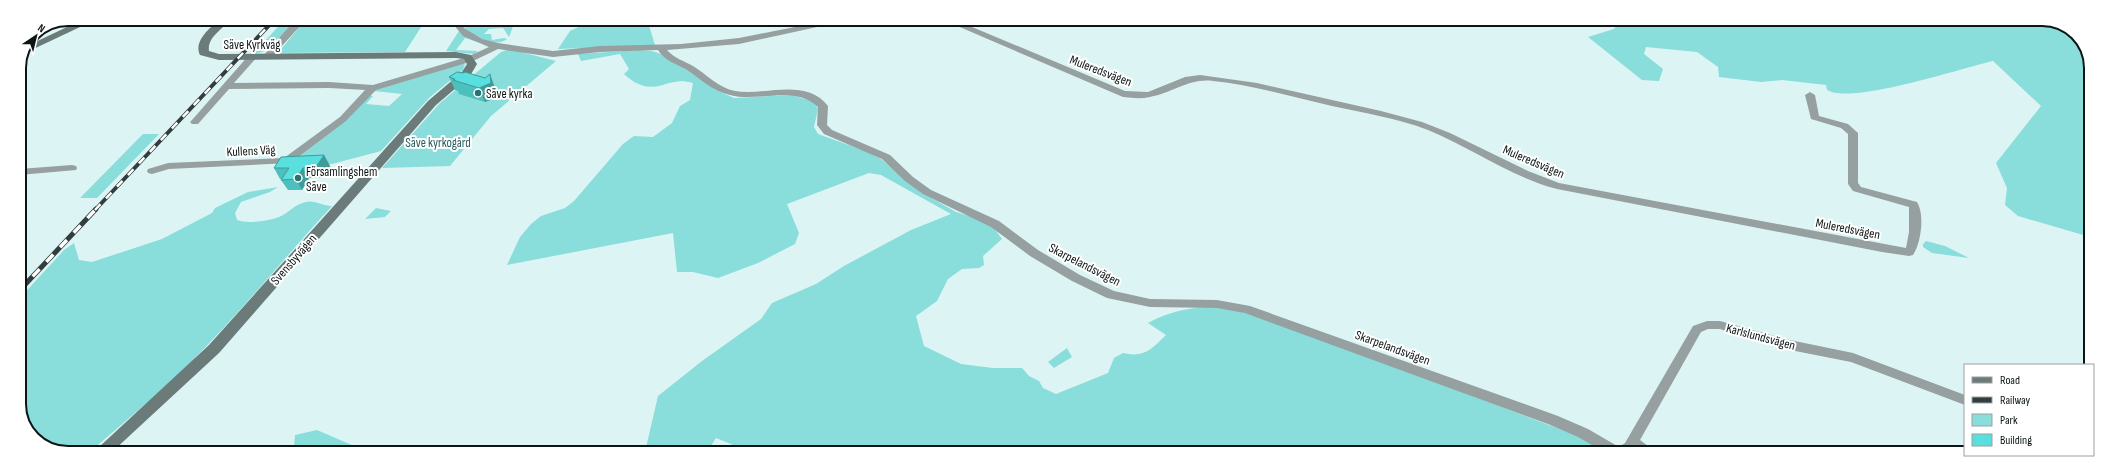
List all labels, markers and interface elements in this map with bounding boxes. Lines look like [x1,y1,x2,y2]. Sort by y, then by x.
north arrow [16,16,56,56]
text: N [35,21,48,35]
street label: Säve Kyrkväg [224,37,281,53]
street label: Muleredsvägen [1067,52,1134,90]
place label: Säve kyrka [486,86,532,102]
marker: Säve kyrka [473,88,483,98]
park label: Säve kyrkogård [405,135,471,151]
street label: Kullens Väg [226,142,276,160]
street label: Muleredsvägen [1500,142,1567,182]
place label: Församlingshem Säve [306,164,377,195]
marker: Församlingshem Säve [293,173,303,183]
street label: Muleredsvägen [1814,215,1881,243]
street label: Svensbyvägen [267,231,320,288]
street label: Skarpelandsvägen [1046,240,1123,290]
street label: Karlslundsvägen [1724,320,1797,354]
street label: Skarpelandsvägen [1353,327,1432,369]
legend [1964,364,2094,456]
text: Road [2000,373,2020,388]
text: Railway [2000,393,2031,408]
text: Park [2000,413,2018,428]
text: Building [2000,433,2032,448]

